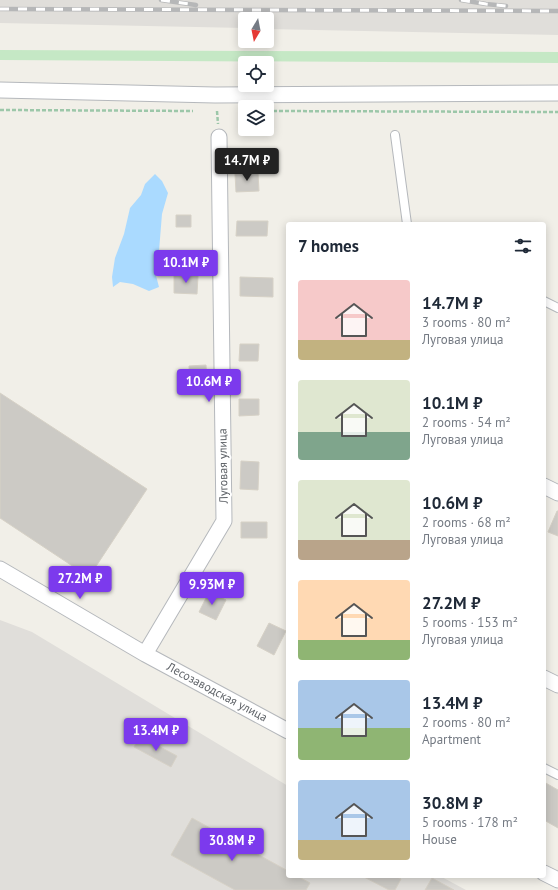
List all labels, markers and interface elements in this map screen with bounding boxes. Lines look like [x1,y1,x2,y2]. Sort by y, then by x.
north arrow [238,12,274,48]
map controls [238,12,274,136]
button: locate [238,56,274,92]
button: layers [238,100,274,136]
pin: 14.7M ₽ [210,148,284,182]
text: 14.7M ₽ [224,152,270,169]
text: 7 homes [298,235,359,257]
icon: filters [512,235,534,257]
pin: 10.1M ₽ [149,250,223,284]
text: 10.1M ₽ [163,254,209,271]
text: 14.7M ₽ [422,292,483,314]
icon: home [330,296,378,344]
text: 3 rooms · 80 m² [422,314,511,331]
text: Луговая улица [422,331,503,348]
pin: 10.6M ₽ [172,369,246,403]
text: 10.6M ₽ [186,373,232,390]
text: 10.1M ₽ [422,392,483,414]
icon: home [330,396,378,444]
text: 2 rooms · 54 m² [422,414,511,431]
street label: Луговая улица [214,428,231,505]
text: Луговая улица [422,431,503,448]
text: 10.6M ₽ [422,492,483,514]
icon: home [330,496,378,544]
text: 2 rooms · 68 m² [422,514,511,531]
text: Луговая улица [422,531,503,548]
pin: 27.2M ₽ [43,566,117,600]
text: 27.2M ₽ [58,570,102,587]
pin: 9.93M ₽ [175,572,249,606]
text: 9.93M ₽ [189,576,235,593]
text: 27.2M ₽ [422,592,481,614]
icon: home [330,596,378,644]
text: 5 rooms · 153 m² [422,614,518,631]
text: Луговая улица [422,631,503,648]
street label: Лесозаводская улица [164,658,270,724]
text: 13.4M ₽ [422,692,483,714]
icon: home [330,696,378,744]
text: 2 rooms · 80 m² [422,714,511,731]
pin: 13.4M ₽ [119,718,193,752]
text: 13.4M ₽ [133,722,179,739]
text: Apartment [422,731,481,748]
text: 30.8M ₽ [422,792,483,814]
icon: home [330,796,378,844]
text: 5 rooms · 178 m² [422,814,518,831]
pin: 30.8M ₽ [195,828,269,862]
text: House [422,831,457,848]
text: 30.8M ₽ [209,832,255,849]

